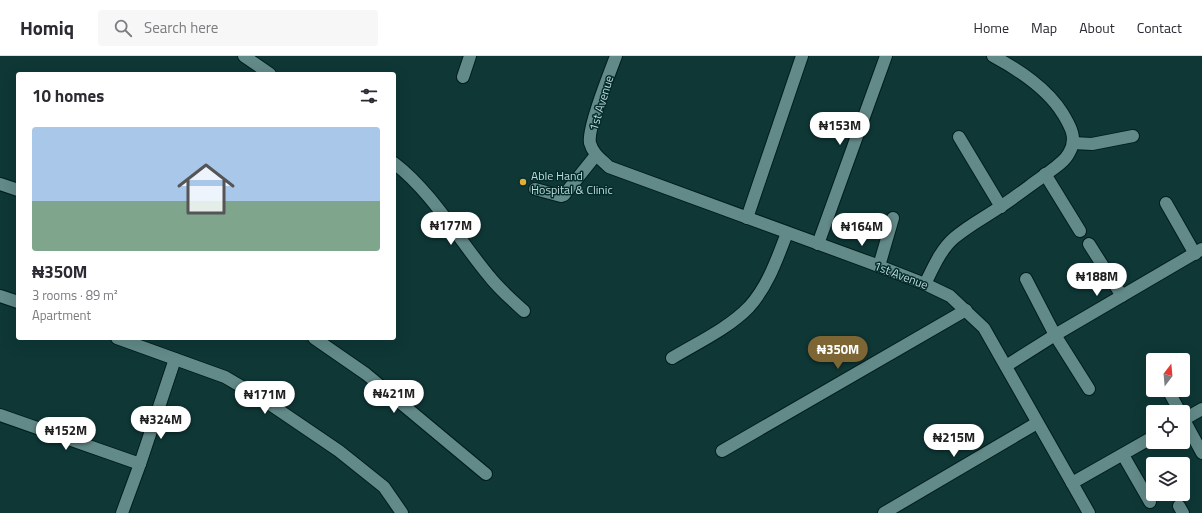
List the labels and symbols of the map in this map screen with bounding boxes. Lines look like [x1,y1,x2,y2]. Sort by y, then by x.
street label: 1st Avenue [584,73,618,133]
pin: ₦153M [812,112,868,146]
place label: Able Hand Hospital & Clinic [531,166,613,199]
marker: Able Hand Hospital & Clinic [518,177,528,187]
pin: ₦177M [423,212,479,246]
pin: ₦164M [834,213,890,247]
street label: 1st Avenue [871,256,931,294]
pin: ₦188M [1069,263,1125,297]
pin: ₦350M [810,336,866,370]
north arrow [1146,353,1190,397]
pin: ₦421M [366,380,422,414]
pin: ₦171M [237,381,293,415]
pin: ₦324M [133,406,189,440]
pin: ₦152M [38,417,94,451]
pin: ₦215M [926,424,982,458]

